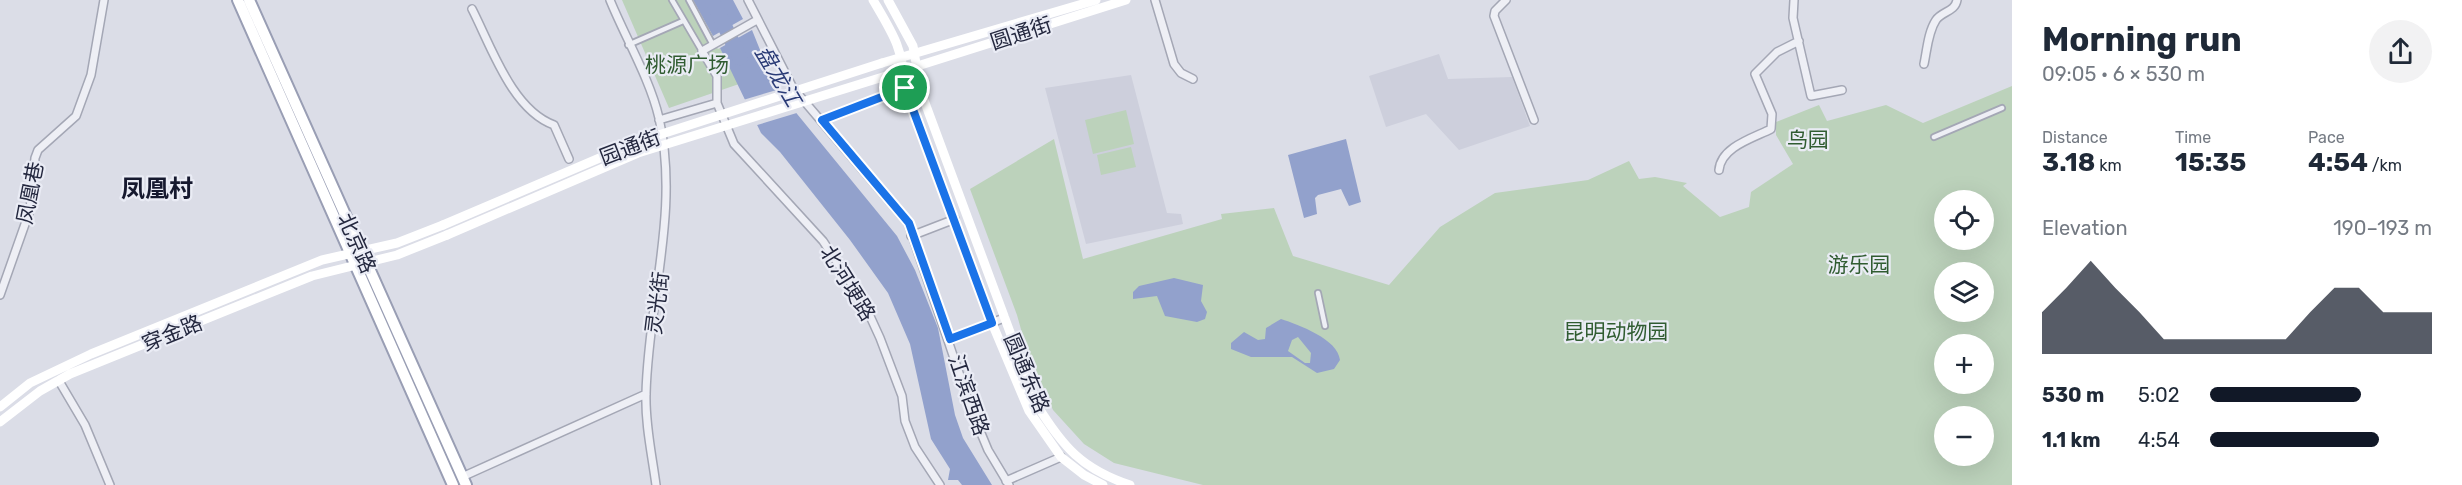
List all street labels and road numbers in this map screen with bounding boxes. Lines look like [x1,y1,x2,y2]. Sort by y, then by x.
street label: 圆通街 [987,11,1055,55]
street label: 园通街 [596,124,664,170]
street label: 凤凰巷 [12,160,48,226]
street label: 北京路 [333,209,381,277]
street label: 北河埂路 [815,241,881,325]
street label: 灵光街 [641,270,673,336]
street label: 穿金路 [138,310,206,356]
street label: 圆通东路 [999,329,1055,417]
street label: 江滨西路 [944,351,994,439]

